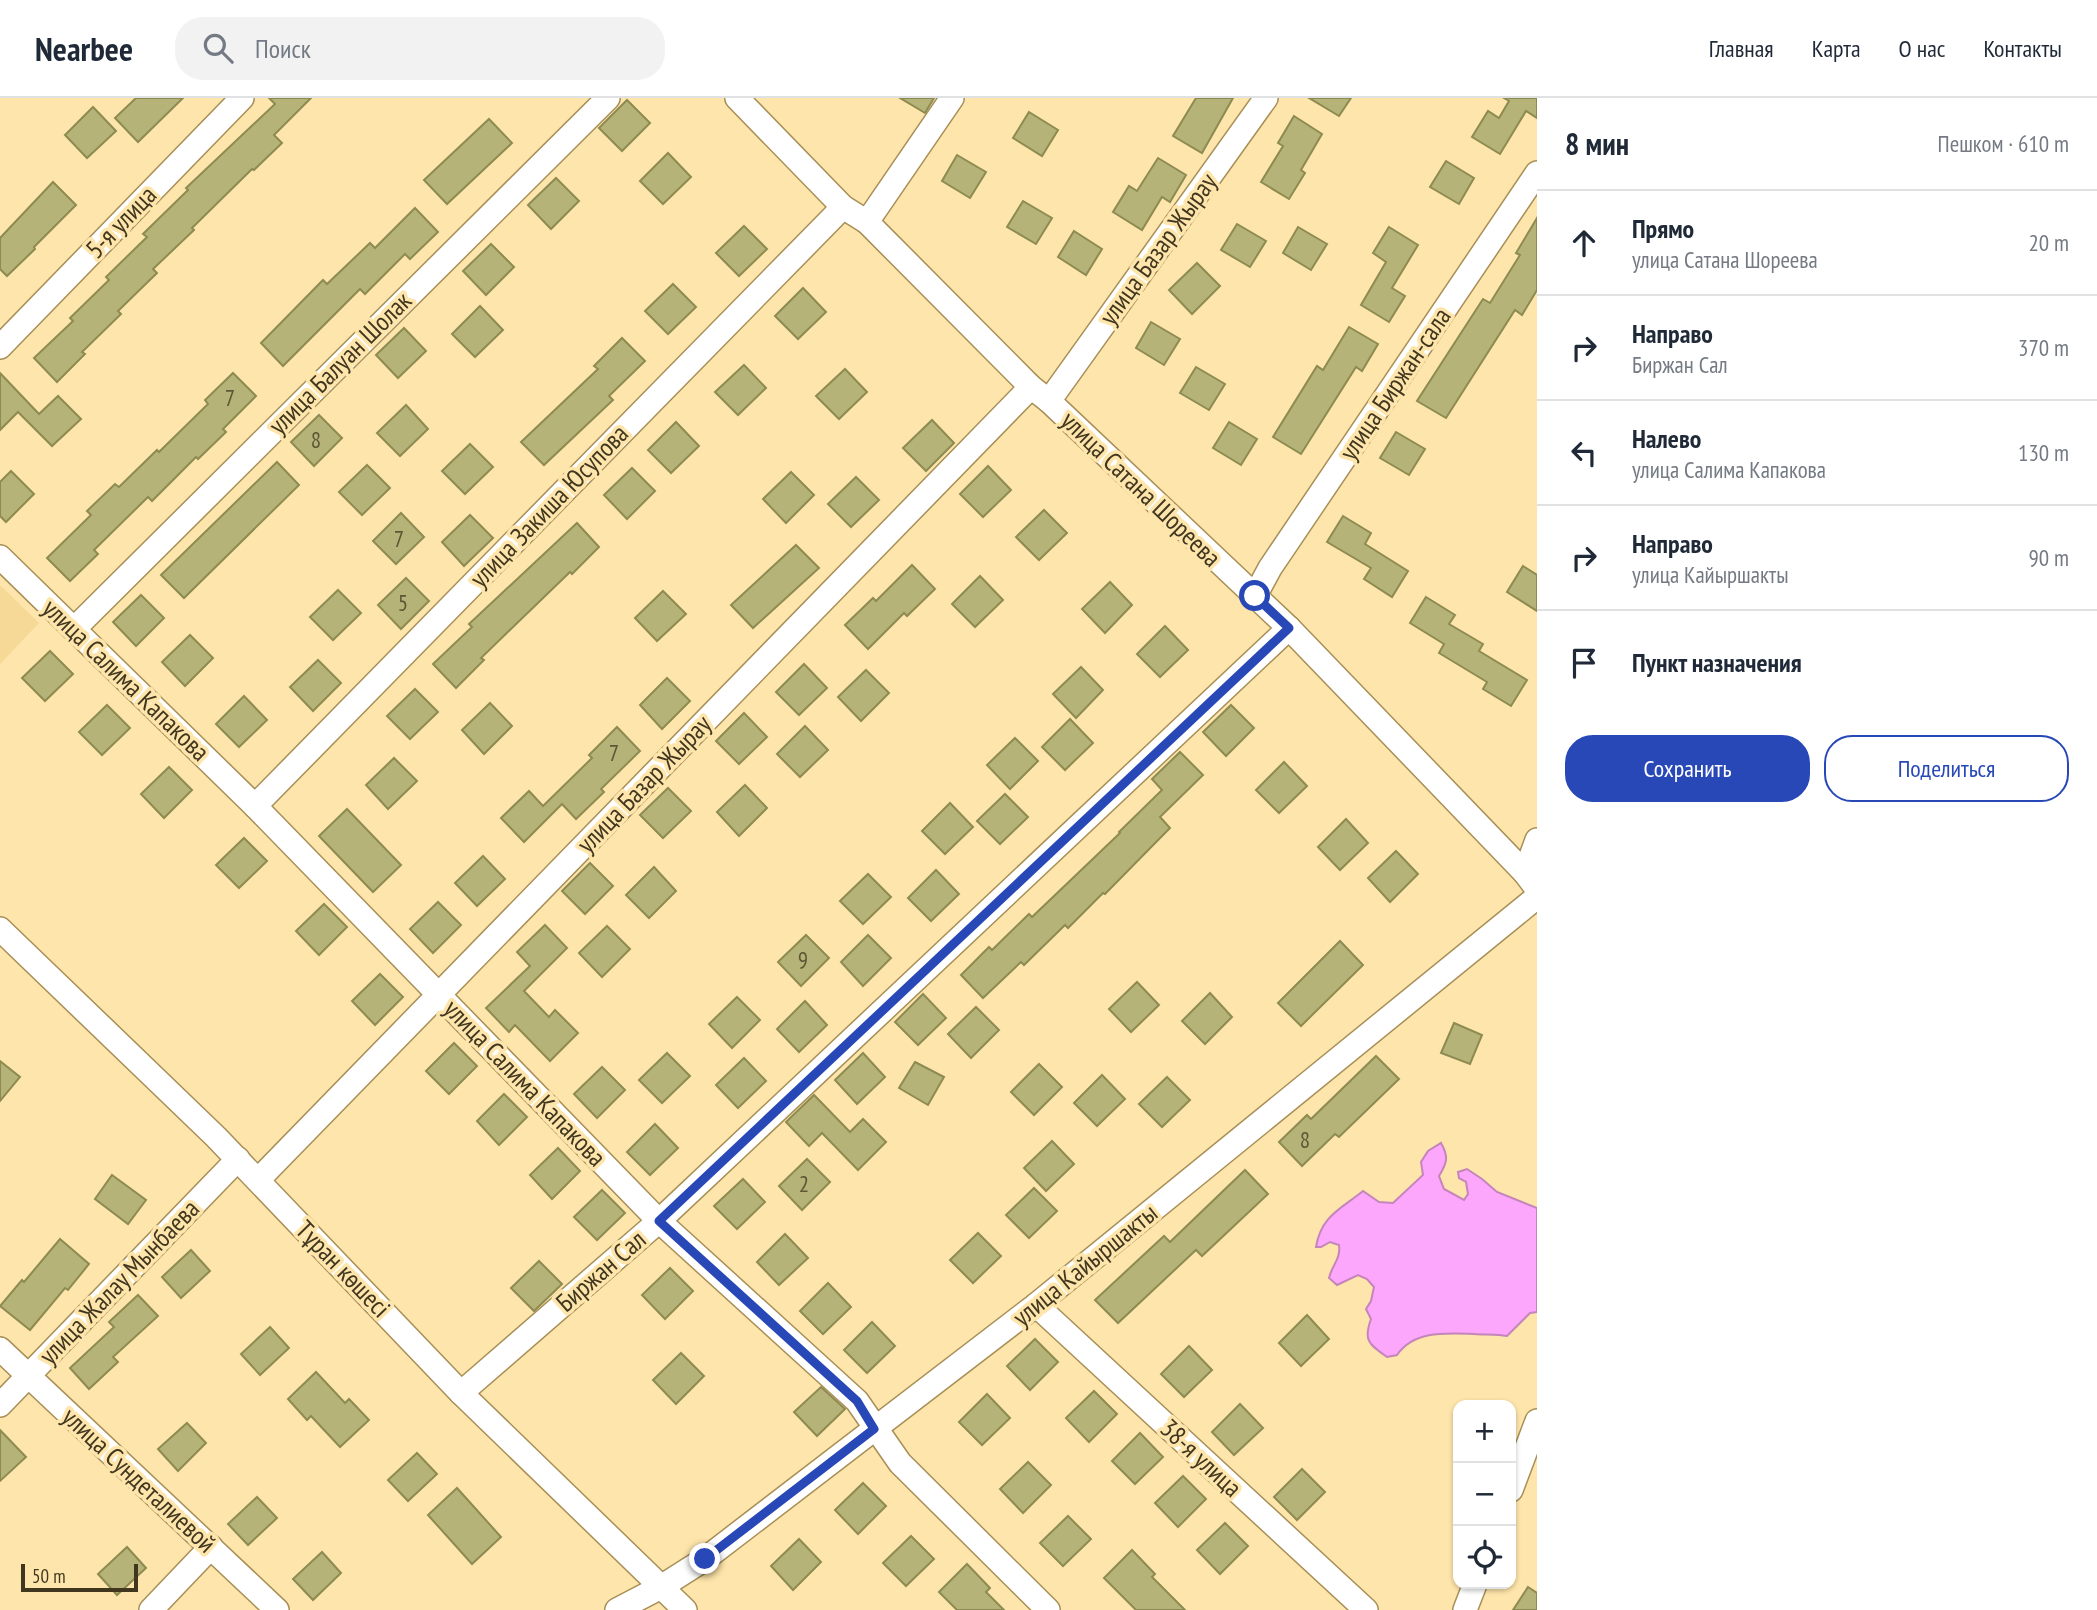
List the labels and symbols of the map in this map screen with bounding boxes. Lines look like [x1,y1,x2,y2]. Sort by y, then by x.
street label: улица Базар Жырау [1091,166,1224,331]
street label: 5-я улица [78,179,163,265]
street label: улица Балуан Шолак [261,284,418,441]
street label: улица Биржан-сала [1331,301,1458,466]
house number: 7 [225,383,235,412]
street label: улица Сатана Шореева [1054,404,1228,573]
street label: улица Закиша Юсупова [462,417,635,594]
house number: 8 [311,425,321,454]
house number: 7 [394,524,404,553]
route start [1239,580,1270,611]
house number: 5 [398,588,408,617]
street label: улица Салима Капакова [36,592,217,768]
street label: улица Базар Жырау [569,707,718,860]
house number: 7 [609,738,619,767]
house number: 9 [798,945,808,974]
street label: улица Салима Капакова [437,992,613,1173]
house number: 8 [1300,1125,1310,1154]
house number: 2 [799,1169,809,1198]
street label: улица Жалау Мынбаева [31,1192,206,1371]
street label: улица Кайыршакты [1006,1196,1164,1333]
street label: Тұран көшесі [289,1213,398,1324]
street label: Биржан Сал [549,1223,652,1319]
street label: улица Сундеталиевой [56,1400,223,1559]
street label: 38-я улица [1154,1412,1249,1504]
route end [689,1543,720,1574]
scale bar [21,1561,138,1593]

